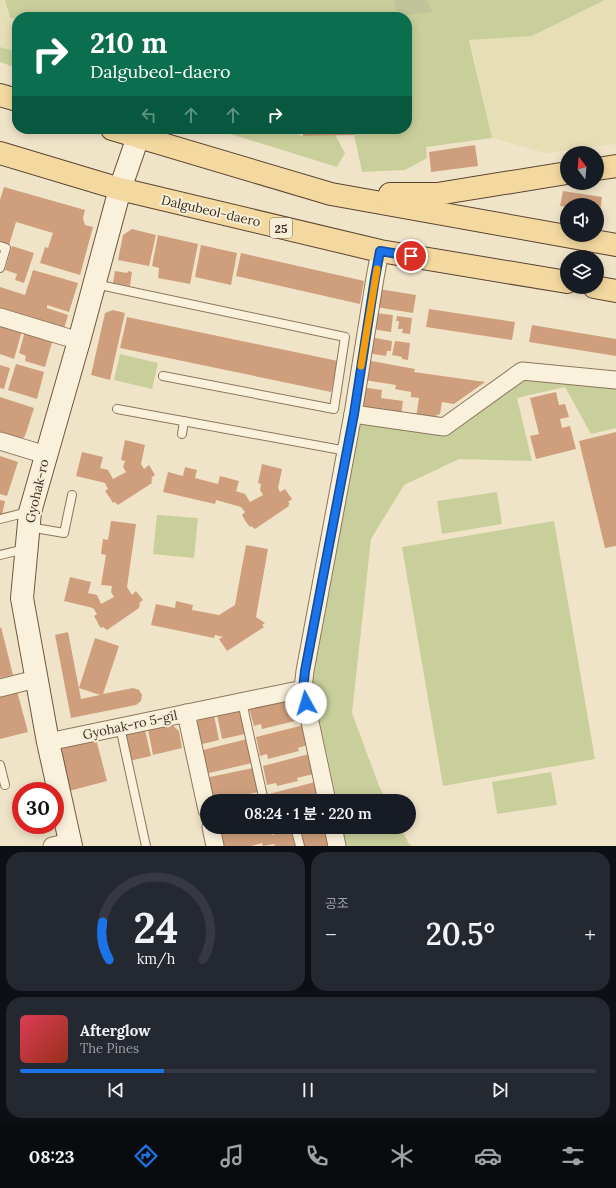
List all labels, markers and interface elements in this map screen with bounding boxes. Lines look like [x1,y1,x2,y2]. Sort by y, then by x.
text: 210 m [90,25,167,61]
icon: right [24,28,76,80]
text: Dalgubeol-daero [90,60,231,83]
icon: left [138,104,160,126]
icon: ahead [180,104,202,126]
icon: ahead [222,104,244,126]
icon: right [264,104,286,126]
north arrow [560,146,604,190]
map controls [560,146,604,294]
street label: Dalgubeol-daero [160,191,263,231]
button: sound [560,198,604,242]
road number: 25 [270,218,292,238]
pin [394,239,428,273]
icon: arrive [400,245,422,267]
button: layers [560,250,604,294]
street label: Gyohak-ro [21,457,53,525]
position arrow [285,682,327,724]
street label: Gyohak-ro 5-gil [81,707,179,743]
speed limit sign: 30 [12,782,64,834]
text: 08:24 · 1 분 · 220 m [244,804,372,823]
text: 공조 [325,895,349,912]
text: 24 [133,900,178,953]
text: 20.5° [426,915,495,953]
text: − [325,920,337,948]
text: + [584,920,596,948]
text: km/h [136,949,175,968]
text: Afterglow [80,1021,150,1040]
text: The Pines [80,1040,139,1057]
icon: previous [105,1079,127,1101]
icon: pause [297,1079,319,1101]
icon: next [489,1079,511,1101]
icon: directions [132,1142,160,1170]
icon: music [218,1142,246,1170]
icon: phone [303,1142,331,1170]
icon: climate [388,1142,416,1170]
icon: car [474,1142,502,1170]
icon: filters [559,1142,587,1170]
text: 08:23 [29,1145,75,1168]

